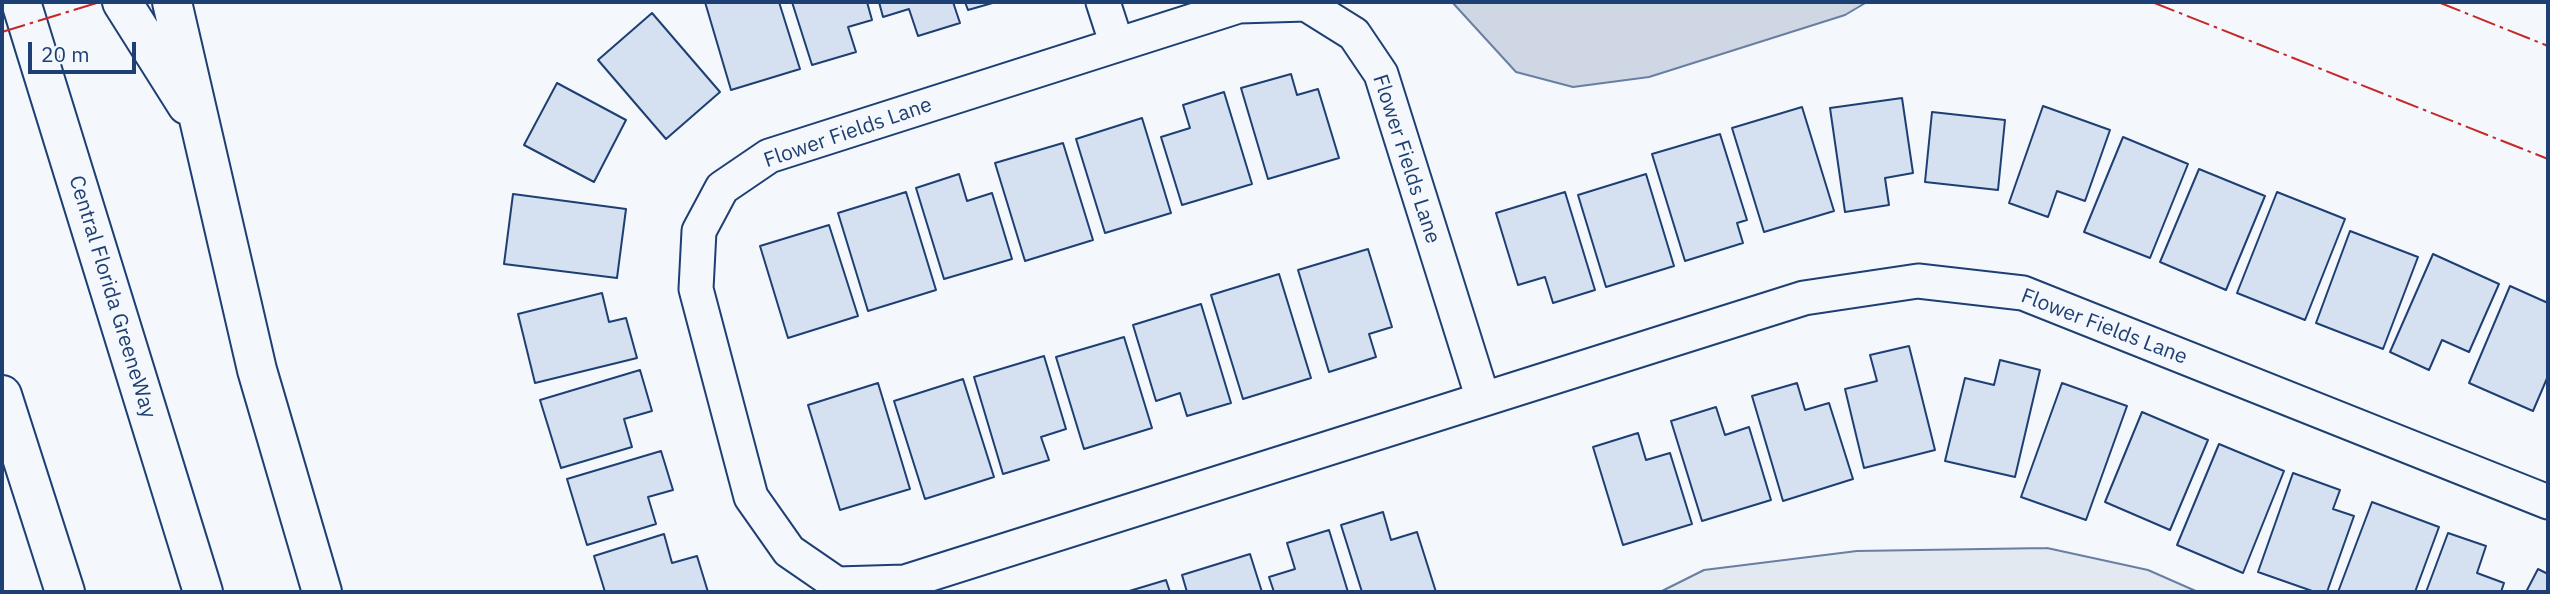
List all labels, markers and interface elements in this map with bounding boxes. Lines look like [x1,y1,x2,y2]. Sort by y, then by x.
scale bar [32,28,140,72]
text: 20 m [41,40,90,68]
street label: Flower Fields Lane [1367,71,1445,247]
street label: Flower Fields Lane [761,92,935,174]
street label: Central Florida GreeneWay [63,173,161,421]
street label: Flower Fields Lane [2017,284,2191,370]

